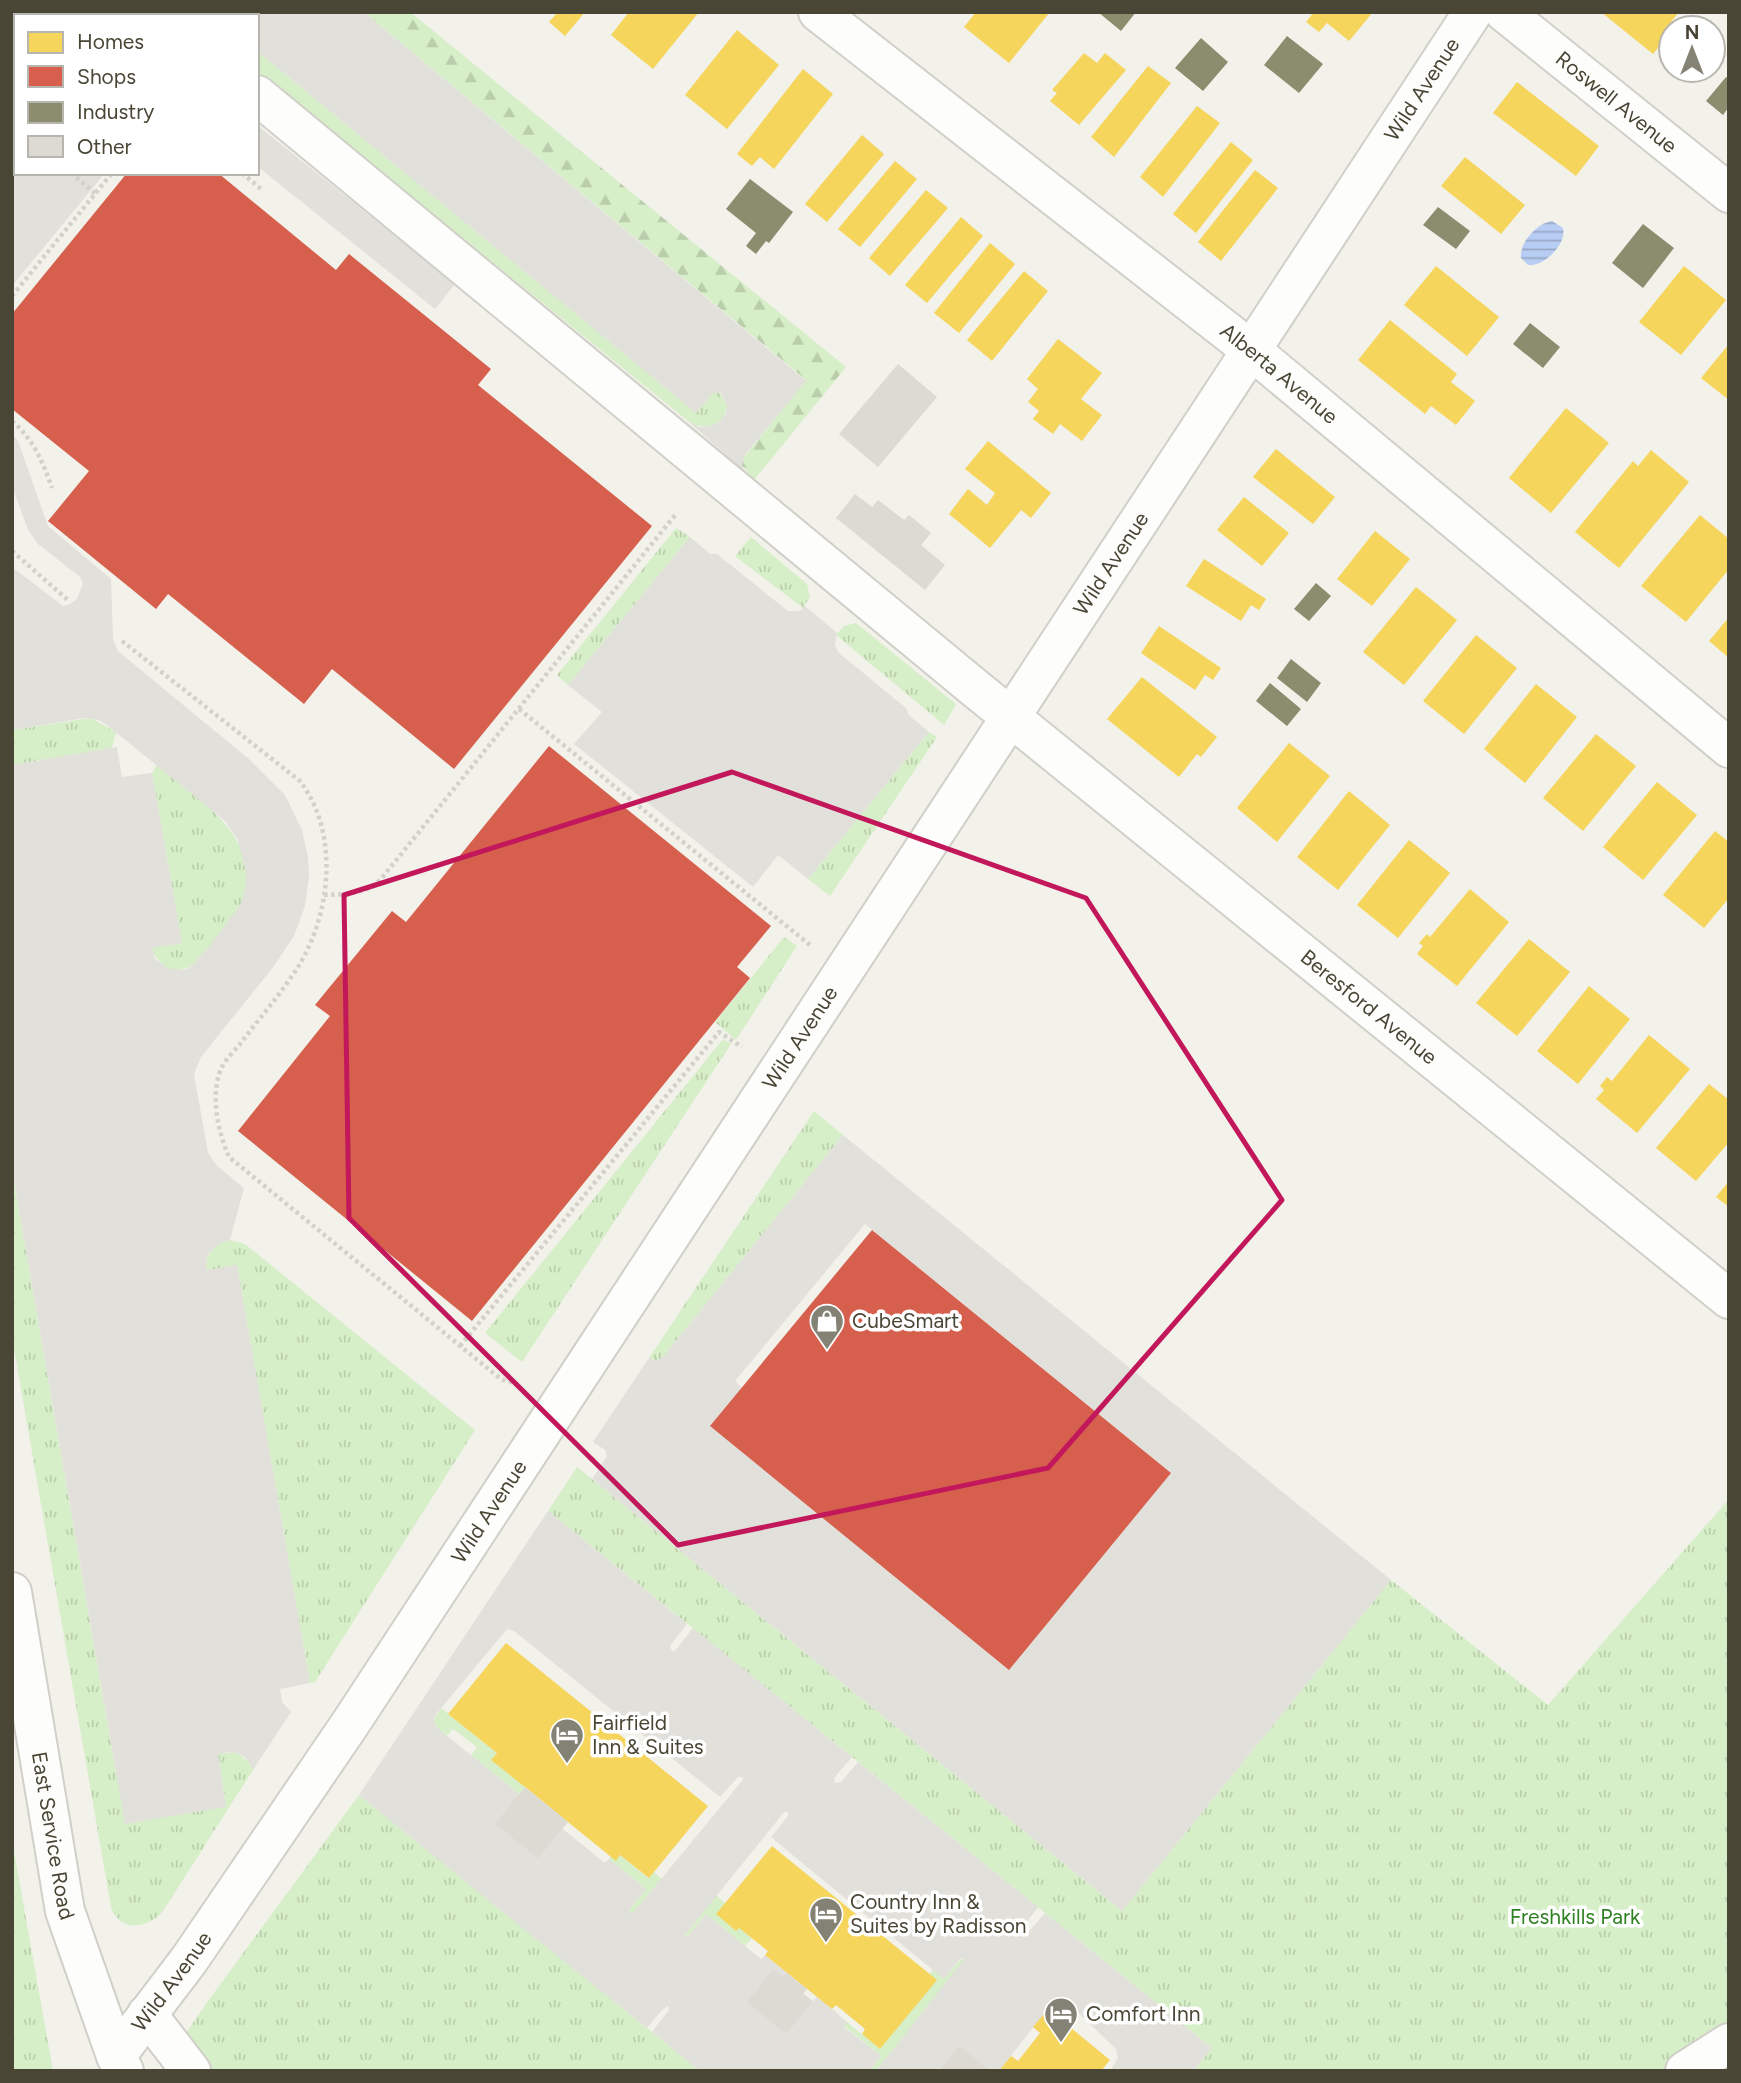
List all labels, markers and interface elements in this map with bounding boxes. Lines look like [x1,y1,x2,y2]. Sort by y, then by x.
legend [14,14,259,175]
north arrow [1657,14,1727,84]
text: N [1685,21,1699,44]
text: Homes [77,29,144,54]
street label: Wild Avenue [1379,33,1465,146]
street label: Roswell Avenue [1551,46,1682,158]
text: Shops [77,64,136,89]
text: Industry [77,99,154,124]
text: Other [77,134,132,159]
street label: Alberta Avenue [1216,318,1343,429]
street label: Wild Avenue [1068,507,1154,620]
street label: Beresford Avenue [1296,944,1442,1069]
street label: Wild Avenue [757,981,843,1094]
shop icon: CubeSmart [808,1302,846,1351]
place label: CubeSmart [852,1308,959,1333]
street label: Wild Avenue [446,1455,532,1568]
place label: Fairfield Inn & Suites [592,1710,704,1759]
hotel icon: Fairfield Inn & Suites [548,1716,586,1765]
street label: East Service Road [27,1750,80,1923]
place label: Country Inn & Suites by Radisson [850,1889,1027,1938]
hotel icon: Country Inn & Suites by Radisson [807,1895,845,1944]
park label: Freshkills Park [1510,1904,1641,1929]
street label: Wild Avenue [126,1927,217,2036]
hotel icon: Comfort Inn [1042,1995,1080,2044]
place label: Comfort Inn [1086,2001,1200,2026]

